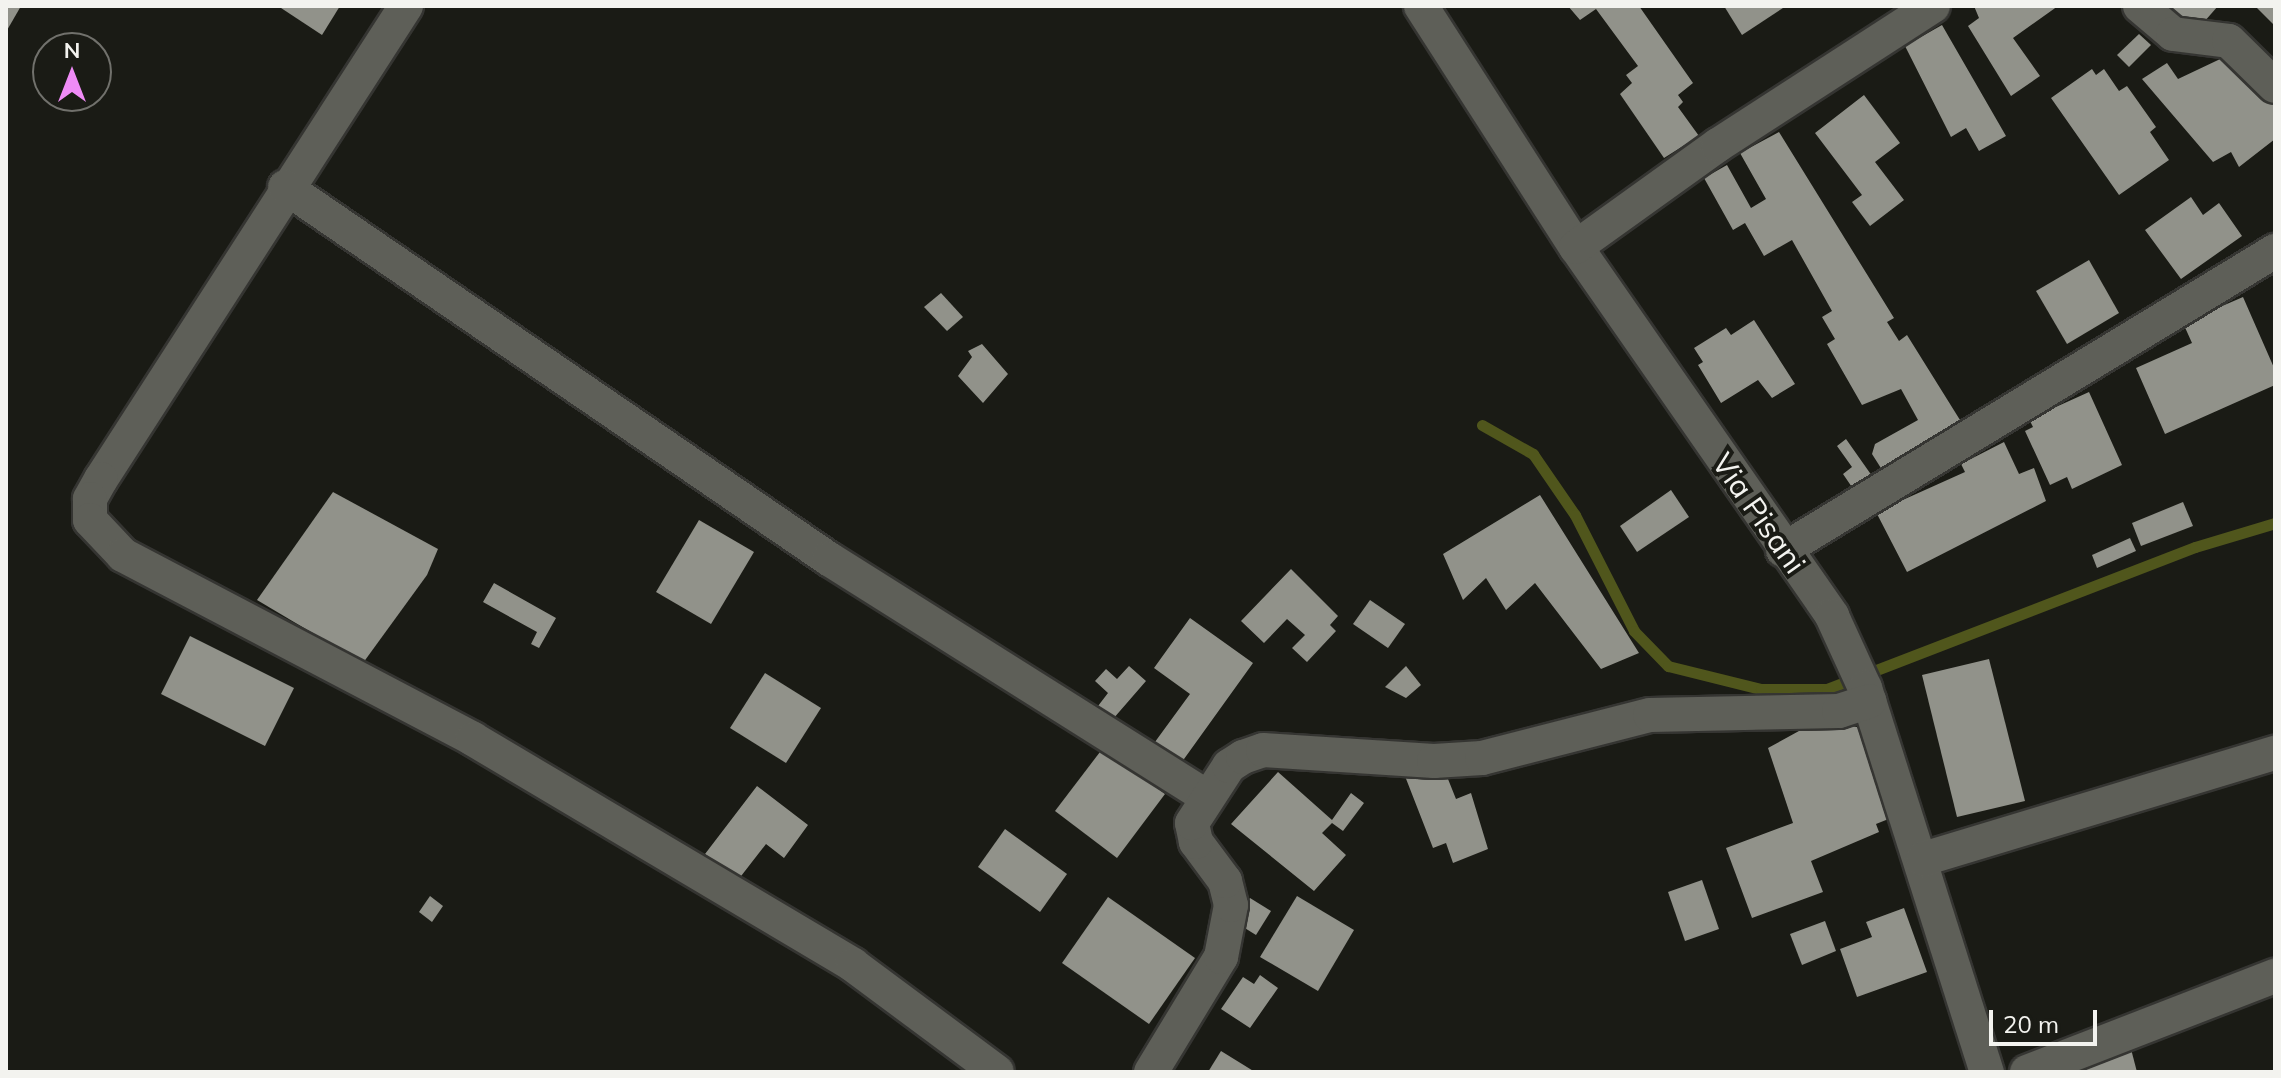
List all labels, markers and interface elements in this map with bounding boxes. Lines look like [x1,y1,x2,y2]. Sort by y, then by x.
north arrow [32,32,112,112]
text: N [64,36,80,64]
street label: Via Pisani [1705,446,1813,580]
scale bar [1993,994,2101,1044]
text: 20 m [2003,1009,2059,1039]

